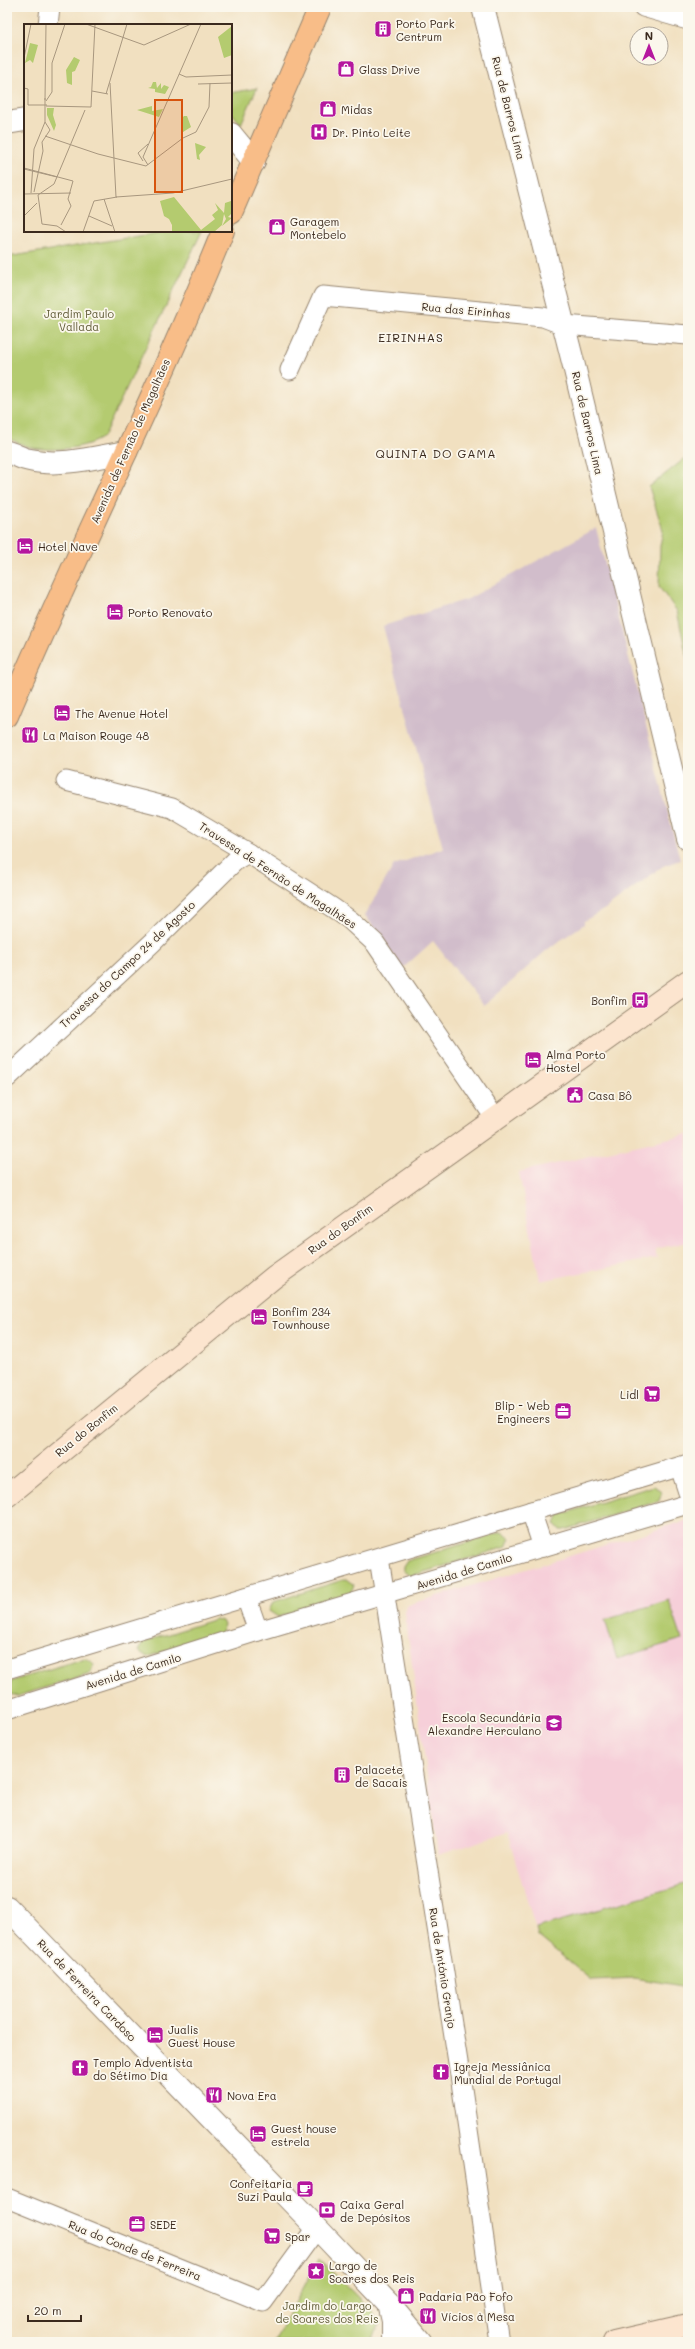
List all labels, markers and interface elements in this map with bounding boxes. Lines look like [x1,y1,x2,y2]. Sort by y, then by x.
place label: Porto Park Centrum [396,16,455,44]
building icon: Porto Park Centrum [373,19,393,39]
inset map [24,24,232,232]
north arrow [629,26,669,66]
text: N [645,28,653,43]
street label: Rua de Barros Lima [489,55,529,161]
shop icon: Glass Drive [336,59,356,79]
place label: Glass Drive [359,62,420,77]
shop icon: Midas [318,99,338,119]
place label: Midas [341,102,372,117]
hospital icon: Dr. Pinto Leite [309,122,329,142]
place label: Dr. Pinto Leite [332,125,411,140]
place label: Garagem Montebelo [290,214,347,242]
shop icon: Garagem Montebelo [267,217,287,237]
street label: Rua das Eirinhas [421,299,511,321]
park label: Jardim Paulo Vallada [44,306,114,334]
district label: EIRINHAS [378,329,444,345]
street label: Avenida de Fernão de Magalhães [87,356,173,526]
street label: Rua de Barros Lima [569,370,607,476]
district label: QUINTA DO GAMA [376,445,496,461]
hotel icon: Hotel Nave [15,536,35,556]
place label: Hotel Nave [38,539,98,554]
hotel icon: Porto Renovato [105,602,125,622]
place label: Porto Renovato [128,605,213,620]
hotel icon: The Avenue Hotel [52,703,72,723]
place label: The Avenue Hotel [75,706,168,721]
restaurant icon: La Maison Rouge 48 [20,725,40,745]
place label: La Maison Rouge 48 [43,728,149,743]
street label: Travessa de Fernão de Magalhães [196,818,360,932]
street label: Travessa do Campo 24 de Agosto [56,897,198,1031]
bus stop icon: Bonfim [630,990,650,1010]
place label: Bonfim [591,993,627,1008]
place label: Alma Porto Hostel [546,1047,606,1075]
hotel icon: Alma Porto Hostel [523,1050,543,1070]
public building icon: Casa Bô [565,1085,585,1105]
place label: Casa Bô [588,1088,632,1103]
street label: Rua do Bonfim [305,1201,375,1257]
place label: Bonfim 234 Townhouse [272,1304,331,1332]
hotel icon: Bonfim 234 Townhouse [249,1307,269,1327]
supermarket icon: Lidl [642,1384,662,1404]
place label: Lidl [620,1387,639,1402]
place label: Blip - Web Engineers [495,1398,550,1426]
street label: Rua do Bonfim [52,1400,120,1460]
office icon: Blip - Web Engineers [553,1401,573,1421]
street label: Avenida de Camilo [414,1549,514,1593]
street label: Avenida de Camilo [83,1649,183,1693]
place label: Escola Secundária Alexandre Herculano [428,1710,541,1738]
school or university icon: Escola Secundária Alexandre Herculano [544,1713,564,1733]
place label: Palacete de Sacais [355,1762,407,1790]
building icon: Palacete de Sacais [332,1765,352,1785]
street label: Rua de António Granjo [426,1907,460,2030]
street label: Rua de Ferreira Cardoso [34,1936,140,2045]
place label: Jualis Guest House [168,2022,235,2050]
hotel icon: Jualis Guest House [145,2025,165,2045]
place label: Templo Adventista do Sétimo Dia [93,2055,193,2083]
church icon: Templo Adventista do Sétimo Dia [70,2058,90,2078]
place label: Igreja Messiânica Mundial de Portugal [454,2059,561,2087]
church icon: Igreja Messiânica Mundial de Portugal [431,2062,451,2082]
restaurant icon: Nova Era [204,2085,224,2105]
place label: Nova Era [227,2088,277,2103]
place label: Guest house estrela [271,2121,337,2149]
hotel icon: Guest house estrela [248,2124,268,2144]
place label: Confeitaria Suzi Paula [230,2176,292,2204]
cafe icon: Confeitaria Suzi Paula [295,2179,315,2199]
place label: Caixa Geral de Depósitos [340,2197,410,2225]
bank icon: Caixa Geral de Depósitos [317,2200,337,2220]
office icon: SEDE [127,2214,147,2234]
street label: Rua do Conde de Ferreira [66,2216,204,2284]
place label: SEDE [150,2217,176,2232]
supermarket icon: Spar [262,2226,282,2246]
place label: Spar [285,2229,310,2244]
place label: Largo de Soares dos Reis [329,2258,415,2286]
place icon: Largo de Soares dos Reis [306,2261,326,2281]
shop icon: Padaria Pão Fofo [396,2286,416,2306]
place label: Padaria Pão Fofo [419,2289,513,2304]
scale bar [28,2297,81,2323]
park label: Jardim do Largo de Soares dos Reis [275,2298,379,2326]
text: 20 m [34,2302,62,2318]
restaurant icon: Vícios à Mesa [418,2306,438,2326]
place label: Vícios à Mesa [441,2309,515,2324]

